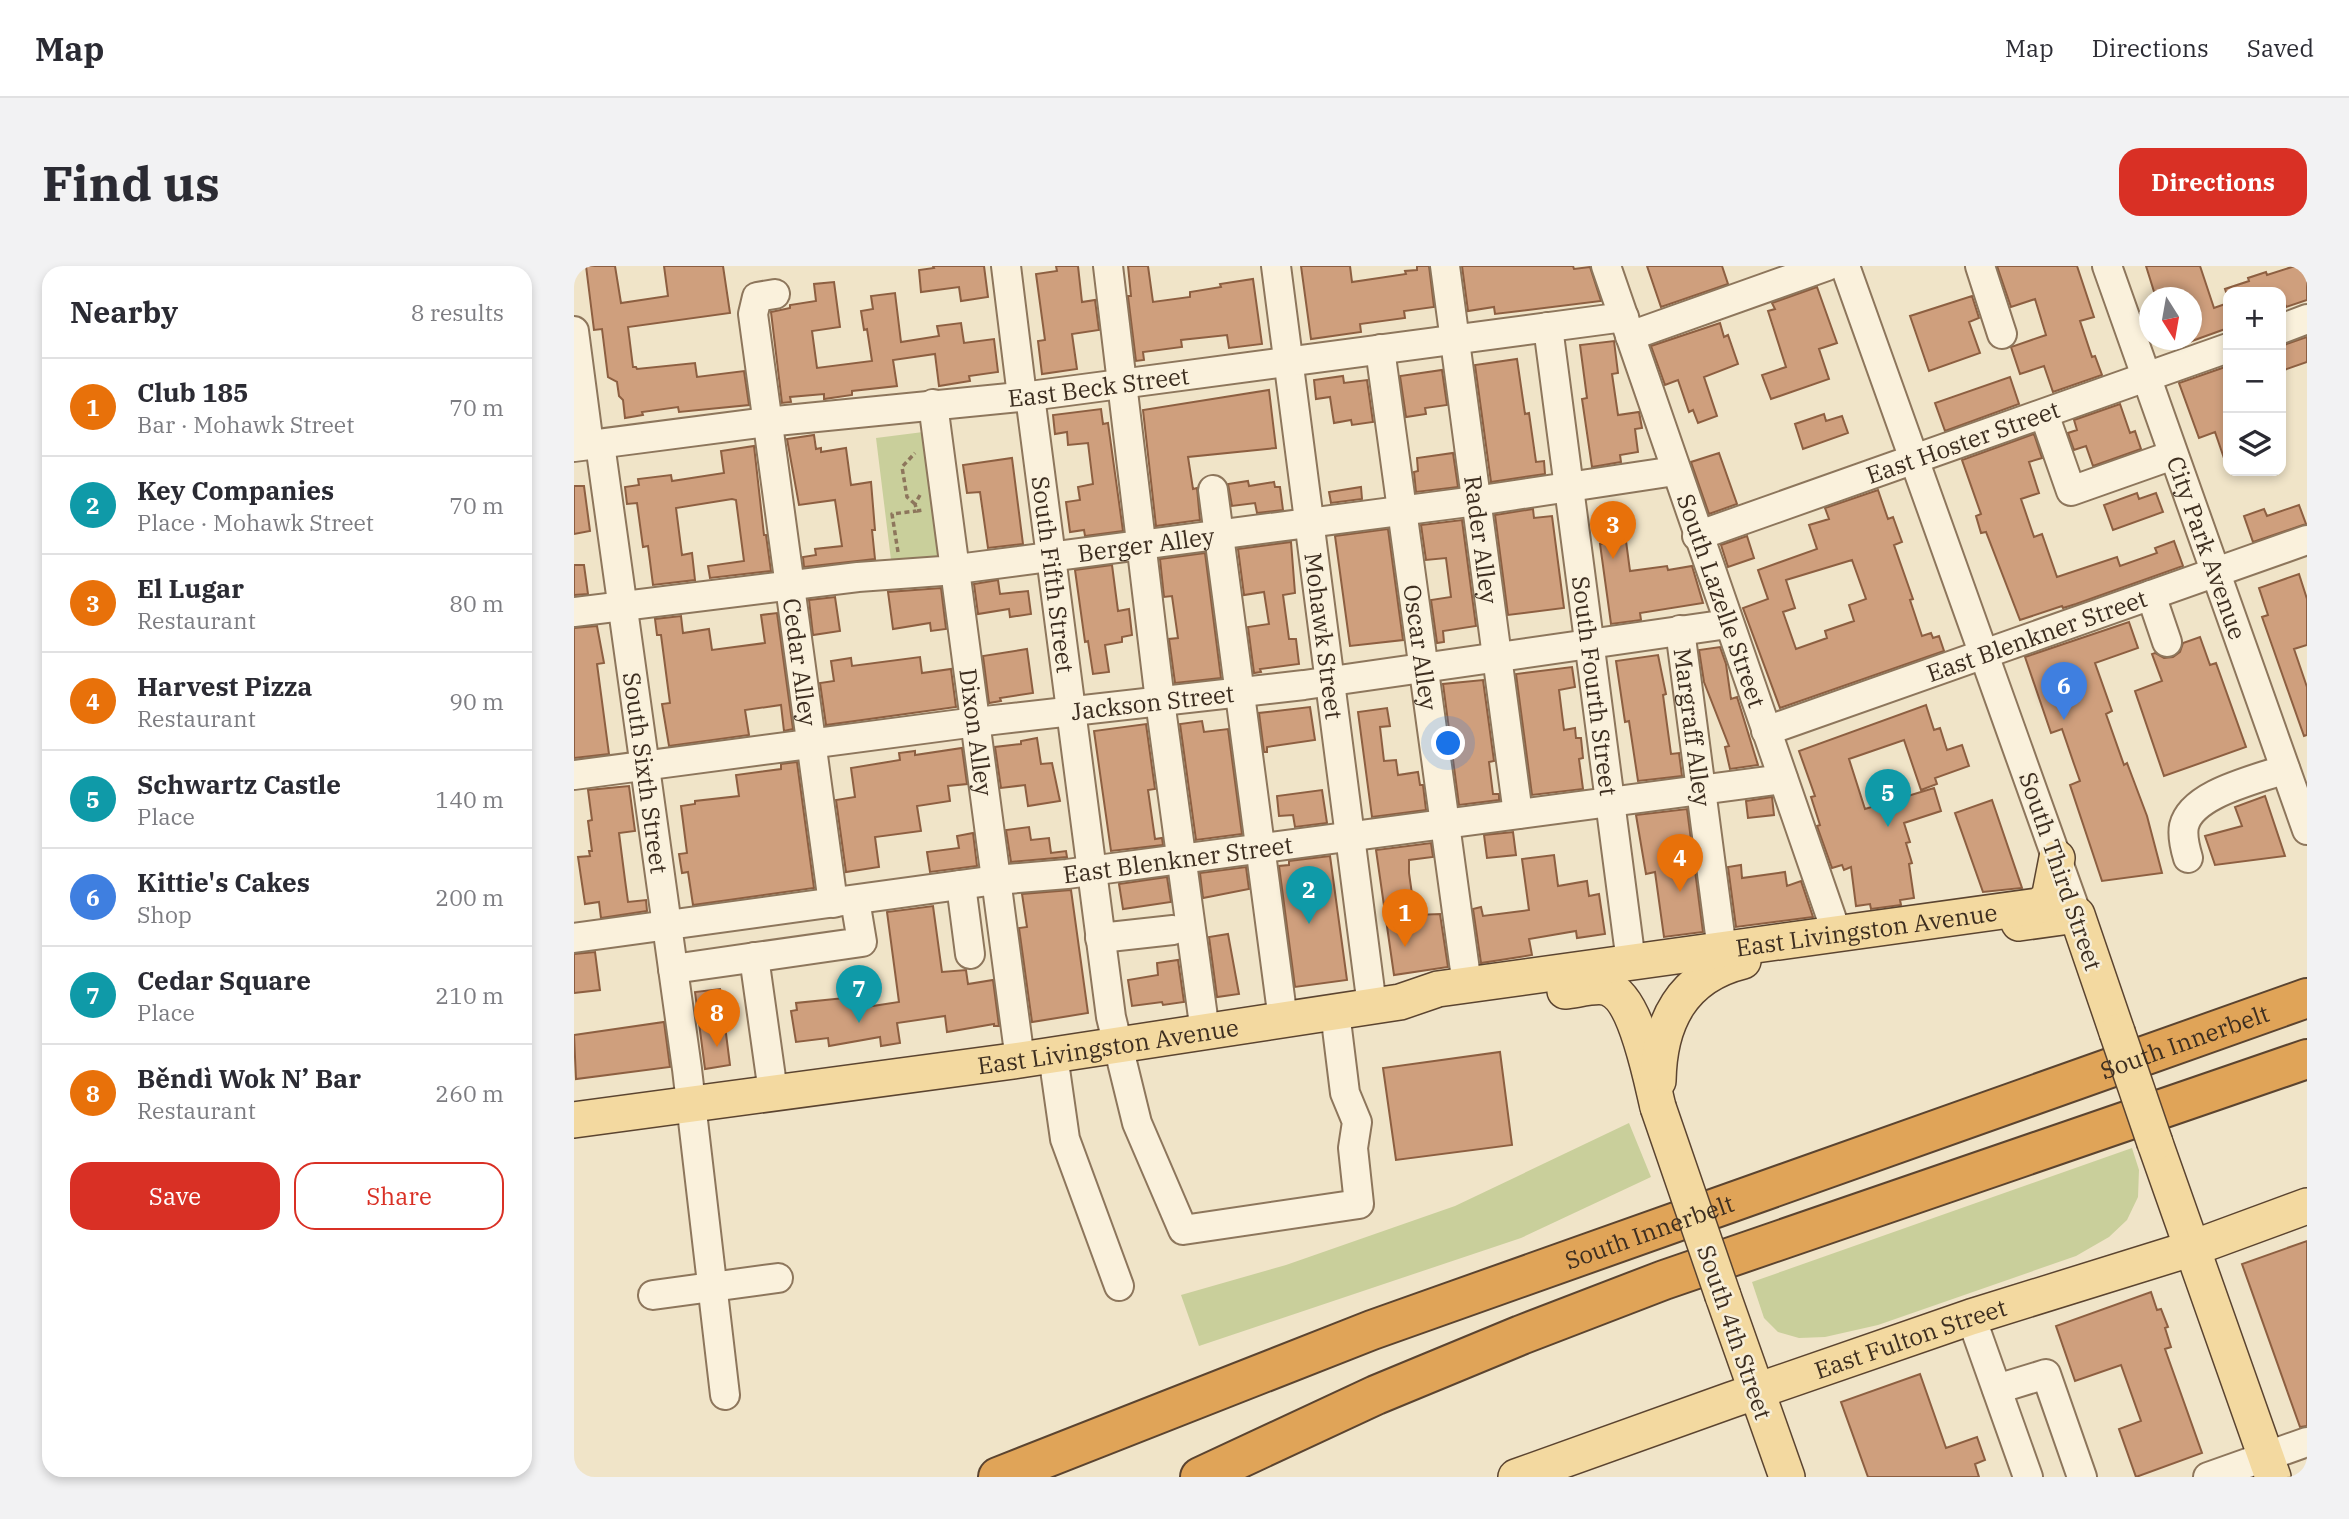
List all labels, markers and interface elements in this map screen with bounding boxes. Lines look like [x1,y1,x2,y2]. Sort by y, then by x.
text: Map [35,27,104,70]
text: Map [2005,32,2054,64]
text: Directions [2092,32,2209,64]
text: Saved [2247,32,2314,64]
button: Directions [2119,148,2307,216]
text: Find us [42,151,220,214]
north arrow [2139,287,2202,350]
map controls [2223,287,2286,476]
button: + [2223,287,2286,350]
text: Nearby [70,292,178,331]
text: 8 results [411,297,504,327]
button: − [2223,350,2286,413]
street label: East Beck Street [1006,359,1191,414]
text: Club 185 [137,375,249,409]
text: 1 [86,392,100,422]
text: 70 m [449,392,504,422]
street label: East Hoster Street [1862,393,2064,491]
text: Bar · Mohawk Street [137,409,354,439]
button: layers [2223,413,2286,476]
street label: City Park Avenue [2160,452,2254,644]
text: Key Companies [137,473,334,507]
street label: Rader Alley [1457,473,1506,606]
street label: South Fifth Street [1025,474,1082,675]
street label: South Lazelle Street [1670,489,1773,712]
text: 2 [86,490,100,520]
text: 70 m [449,490,504,520]
pin: 3 [1590,501,1636,559]
text: Place · Mohawk Street [137,507,374,537]
street label: Berger Alley [1075,519,1216,569]
street label: Mohawk Street [1297,550,1351,721]
text: El Lugar [137,571,244,605]
street label: South Fourth Street [1565,574,1625,798]
street label: Oscar Alley [1396,582,1445,712]
street label: East Blenkner Street [1922,582,2151,689]
text: 3 [86,588,100,618]
text: 80 m [449,588,504,618]
street label: Cedar Alley [776,596,825,728]
text: Restaurant [137,605,256,635]
street label: Margraff Alley [1667,646,1719,809]
pin: 6 [2041,662,2087,720]
street label: Dixon Alley [952,666,1001,798]
text: Harvest Pizza [137,669,312,703]
street label: South Sixth Street [616,670,676,876]
street label: Jackson Street [1069,677,1236,727]
text: 4 [86,686,100,716]
text: 90 m [449,686,504,716]
text: Restaurant [137,703,256,733]
your location [1431,726,1465,760]
text: Schwartz Castle [137,767,341,801]
street label: South Third Street [2012,767,2110,975]
pin: 5 [1865,769,1911,827]
text: 5 [86,784,100,814]
text: 140 m [435,784,504,814]
text: Place [137,801,195,831]
street label: East Blenkner Street [1061,828,1295,890]
pin: 4 [1657,834,1703,892]
text: Kittie's Cakes [137,865,310,899]
pin: 2 [1286,866,1332,924]
text: 6 [86,882,100,912]
text: 200 m [435,882,504,912]
pin: 1 [1382,889,1428,947]
street label: East Livingston Avenue [1734,896,1999,964]
text: Shop [137,899,192,929]
text: Cedar Square [137,963,311,997]
pin: 7 [836,965,882,1023]
text: 7 [86,980,100,1010]
text: 210 m [435,980,504,1010]
pin: 8 [694,989,740,1047]
text: Place [137,997,195,1027]
street label: South Innerbelt [2096,997,2273,1086]
street label: East Livingston Avenue [975,1011,1241,1082]
text: Běndì Wok N’ Bar [137,1061,361,1095]
text: 8 [86,1078,100,1108]
text: 260 m [435,1078,504,1108]
text: Restaurant [137,1095,256,1125]
button: Save [70,1162,280,1230]
button: Share [294,1162,504,1230]
street label: South Innerbelt [1560,1187,1738,1276]
street label: South 4th Street [1690,1241,1780,1423]
street label: East Fulton Street [1810,1291,2010,1386]

